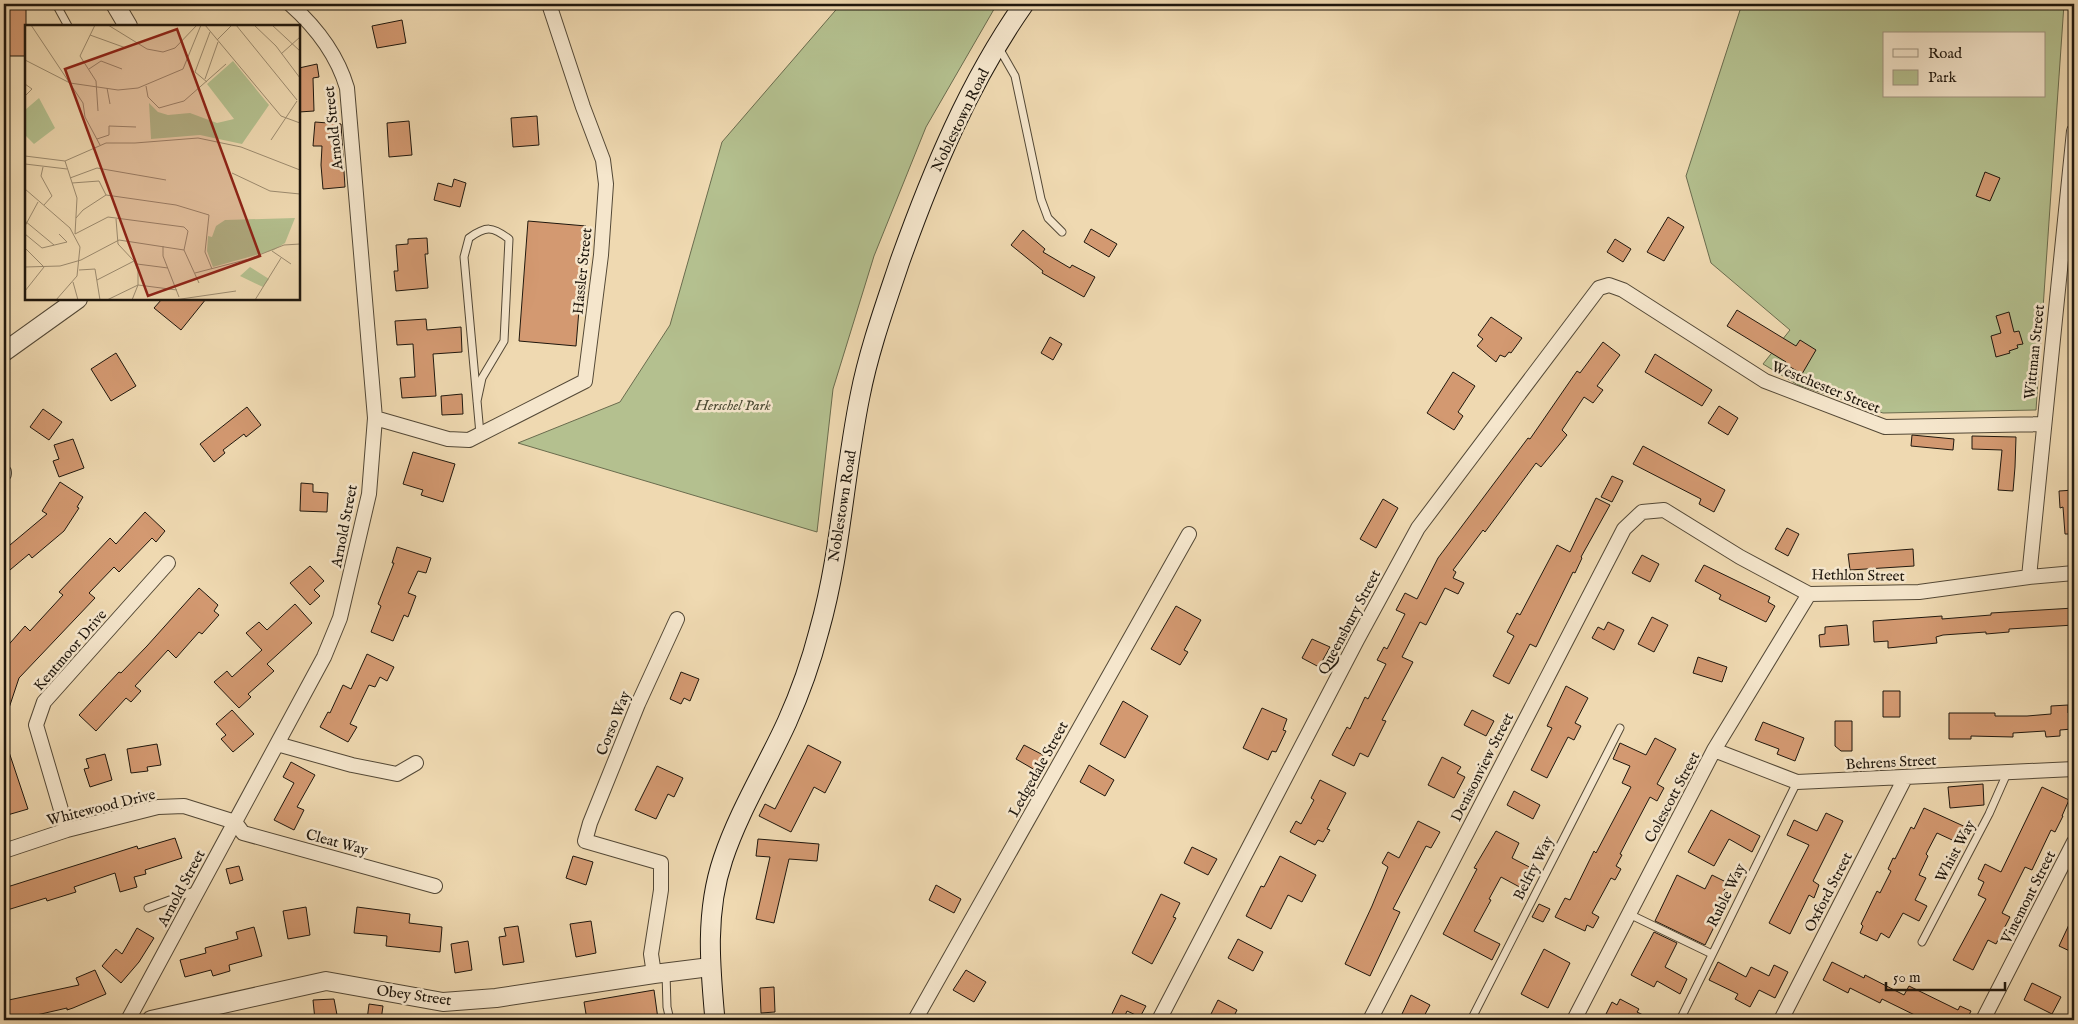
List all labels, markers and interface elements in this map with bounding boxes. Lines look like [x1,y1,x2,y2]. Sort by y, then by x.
inset map [25,25,300,300]
legend [1883,32,2046,98]
text: Road [1928,44,1963,63]
street label: Noblestown Road [927,64,994,175]
text: Park [1928,68,1958,87]
street label: Arnold Street [320,85,347,172]
street label: Hassler Street [569,227,596,315]
street label: Wittman Street [2020,304,2049,400]
street label: Westchester Street [1769,357,1883,418]
park label: Herschel Park [694,396,771,415]
street label: Noblestown Road [824,448,861,563]
street label: Arnold Street [327,483,362,570]
street label: Hethlon Street [1811,565,1905,586]
street label: Queensbury Street [1314,566,1385,678]
street label: Kentmoor Drive [30,605,111,695]
street label: Corso Way [592,688,635,758]
street label: Denisonview Street [1447,709,1518,825]
street label: Ledgedale Street [1004,718,1073,820]
street label: Colescott Street [1641,748,1704,846]
street label: Behrens Street [1845,751,1937,774]
street label: Whitewood Drive [45,785,157,830]
street label: Whist Way [1931,816,1980,886]
street label: Cleat Way [304,825,371,860]
street label: Belfry Way [1509,832,1558,904]
street label: Arnold Street [153,847,210,931]
street label: Vinemont Street [1996,848,2060,948]
street label: Oxford Street [1800,849,1857,935]
street label: Ruble Way [1703,860,1750,930]
scale bar [1886,959,2004,991]
text: 50 m [1893,968,1921,987]
street label: Obey Street [375,981,453,1010]

